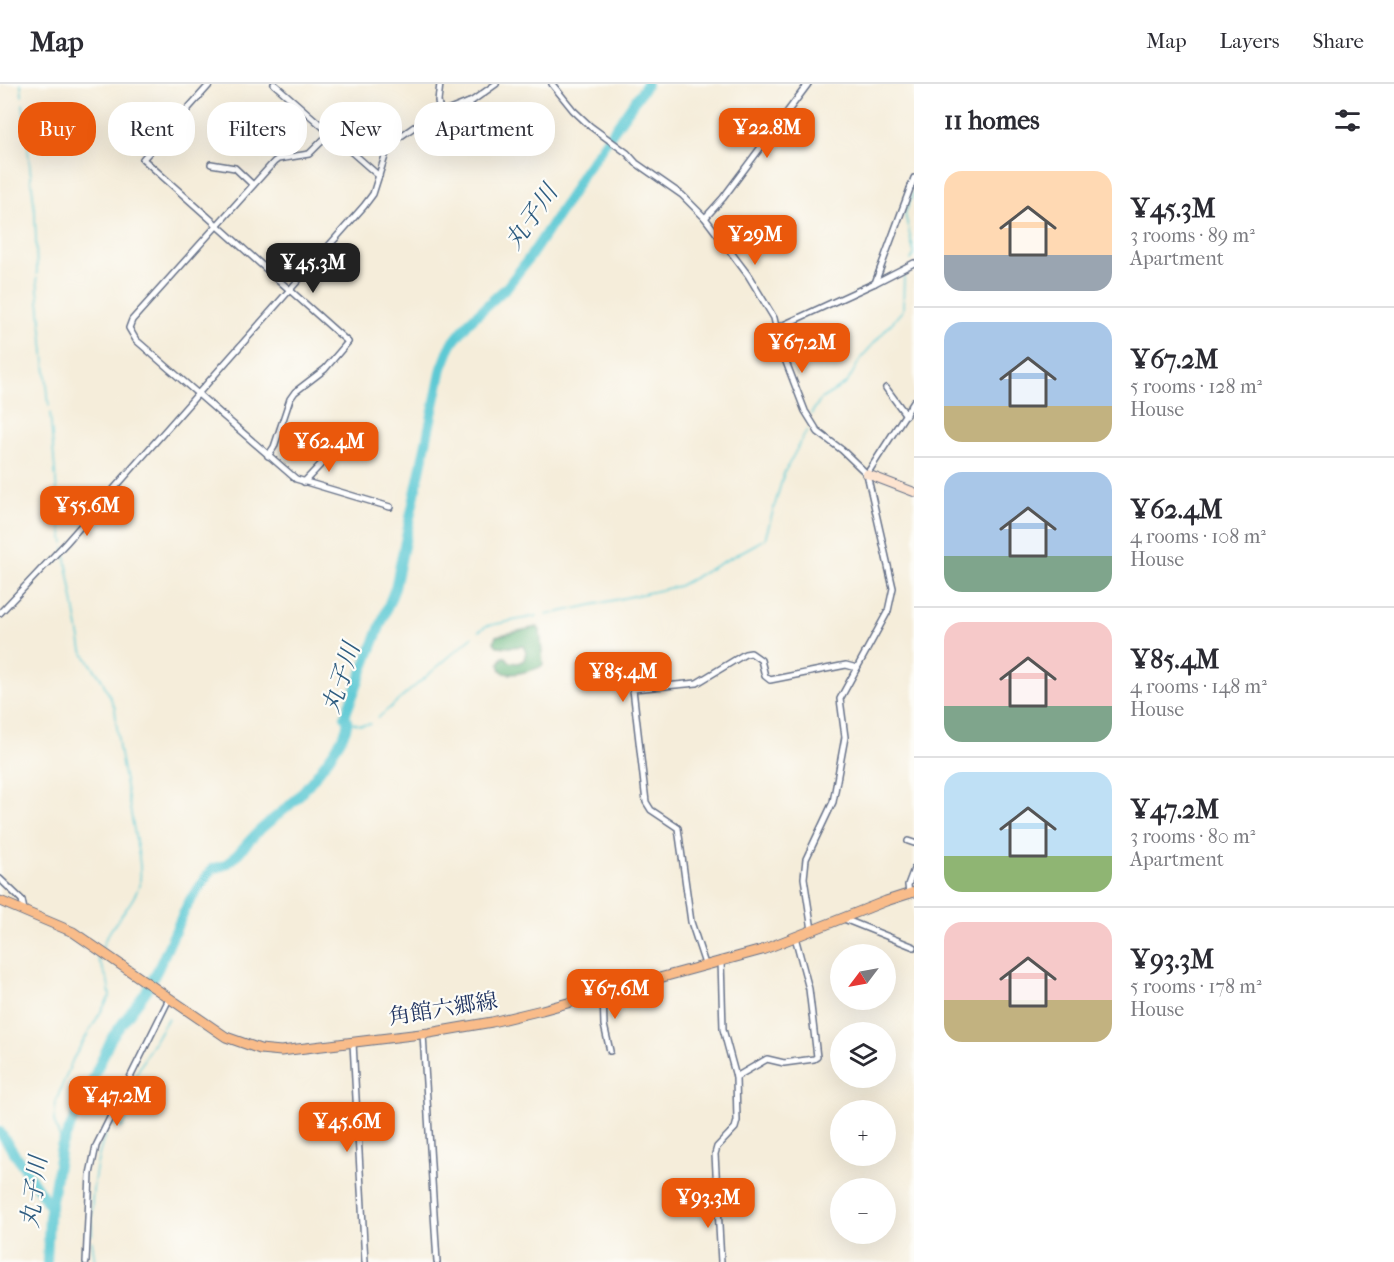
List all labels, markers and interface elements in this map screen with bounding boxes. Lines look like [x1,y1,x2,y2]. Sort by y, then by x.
text: Map [30,25,84,58]
text: Map [1146,29,1187,53]
text: Layers [1220,29,1279,53]
text: Share [1312,29,1364,53]
chip: Buy [18,102,96,156]
chip: Rent [108,102,195,156]
chip: Filters [207,102,307,156]
chip: New [319,102,402,156]
chip: Apartment [414,102,555,156]
icon: filters [1331,104,1364,137]
text: 11 homes [944,105,1040,136]
pin: ¥22.8M [718,108,816,159]
text: ¥22.8M [733,116,801,139]
water label: 丸子川 [499,177,565,255]
text: ¥45.3M [1130,193,1216,224]
icon: home [992,195,1064,267]
pin: ¥29M [719,215,791,266]
text: ¥29M [728,223,782,246]
text: 3 rooms · 89 m² [1130,224,1255,247]
pin: ¥45.3M [264,243,362,294]
text: Apartment [1130,247,1224,270]
text: ¥45.3M [280,251,346,274]
pin: ¥67.2M [753,323,851,374]
text: ¥67.2M [768,331,836,354]
text: ¥67.2M [1130,344,1218,375]
icon: home [992,346,1064,418]
text: 5 rooms · 128 m² [1130,375,1262,398]
text: House [1130,398,1184,421]
pin: ¥62.4M [280,422,378,473]
text: ¥62.4M [293,430,365,453]
pin: ¥55.6M [38,486,136,537]
text: ¥55.6M [54,494,120,517]
text: ¥62.4M [1130,494,1222,525]
icon: home [992,496,1064,568]
text: 4 rooms · 108 m² [1130,525,1266,548]
text: House [1130,548,1184,571]
water label: 丸子川 [317,637,366,717]
text: ¥85.4M [1130,644,1219,675]
icon: home [992,646,1064,718]
pin: ¥85.4M [574,652,672,703]
text: ¥85.4M [589,660,657,683]
text: 4 rooms · 148 m² [1130,675,1267,698]
text: House [1130,698,1184,721]
text: ¥47.2M [1130,794,1219,825]
icon: home [992,796,1064,868]
text: 3 rooms · 80 m² [1130,825,1255,848]
text: Apartment [1130,848,1224,871]
north arrow [830,944,896,1010]
map controls [830,944,896,1244]
text: ¥93.3M [1130,944,1214,975]
icon: home [992,946,1064,1018]
pin: ¥67.6M [566,969,664,1020]
text: 5 rooms · 178 m² [1130,975,1262,998]
text: ¥67.6M [581,977,649,1000]
street label: 角館六郷線 [387,988,499,1030]
text: House [1130,998,1184,1021]
button: layers [830,1022,896,1088]
pin: ¥47.2M [68,1076,166,1127]
text: ¥47.2M [83,1084,151,1107]
button: + [830,1100,896,1166]
pin: ¥45.6M [298,1102,396,1153]
text: ¥45.6M [313,1110,381,1133]
water label: 丸子川 [16,1152,53,1229]
pin: ¥93.3M [659,1178,757,1229]
button: − [830,1178,896,1244]
text: ¥93.3M [676,1186,740,1209]

